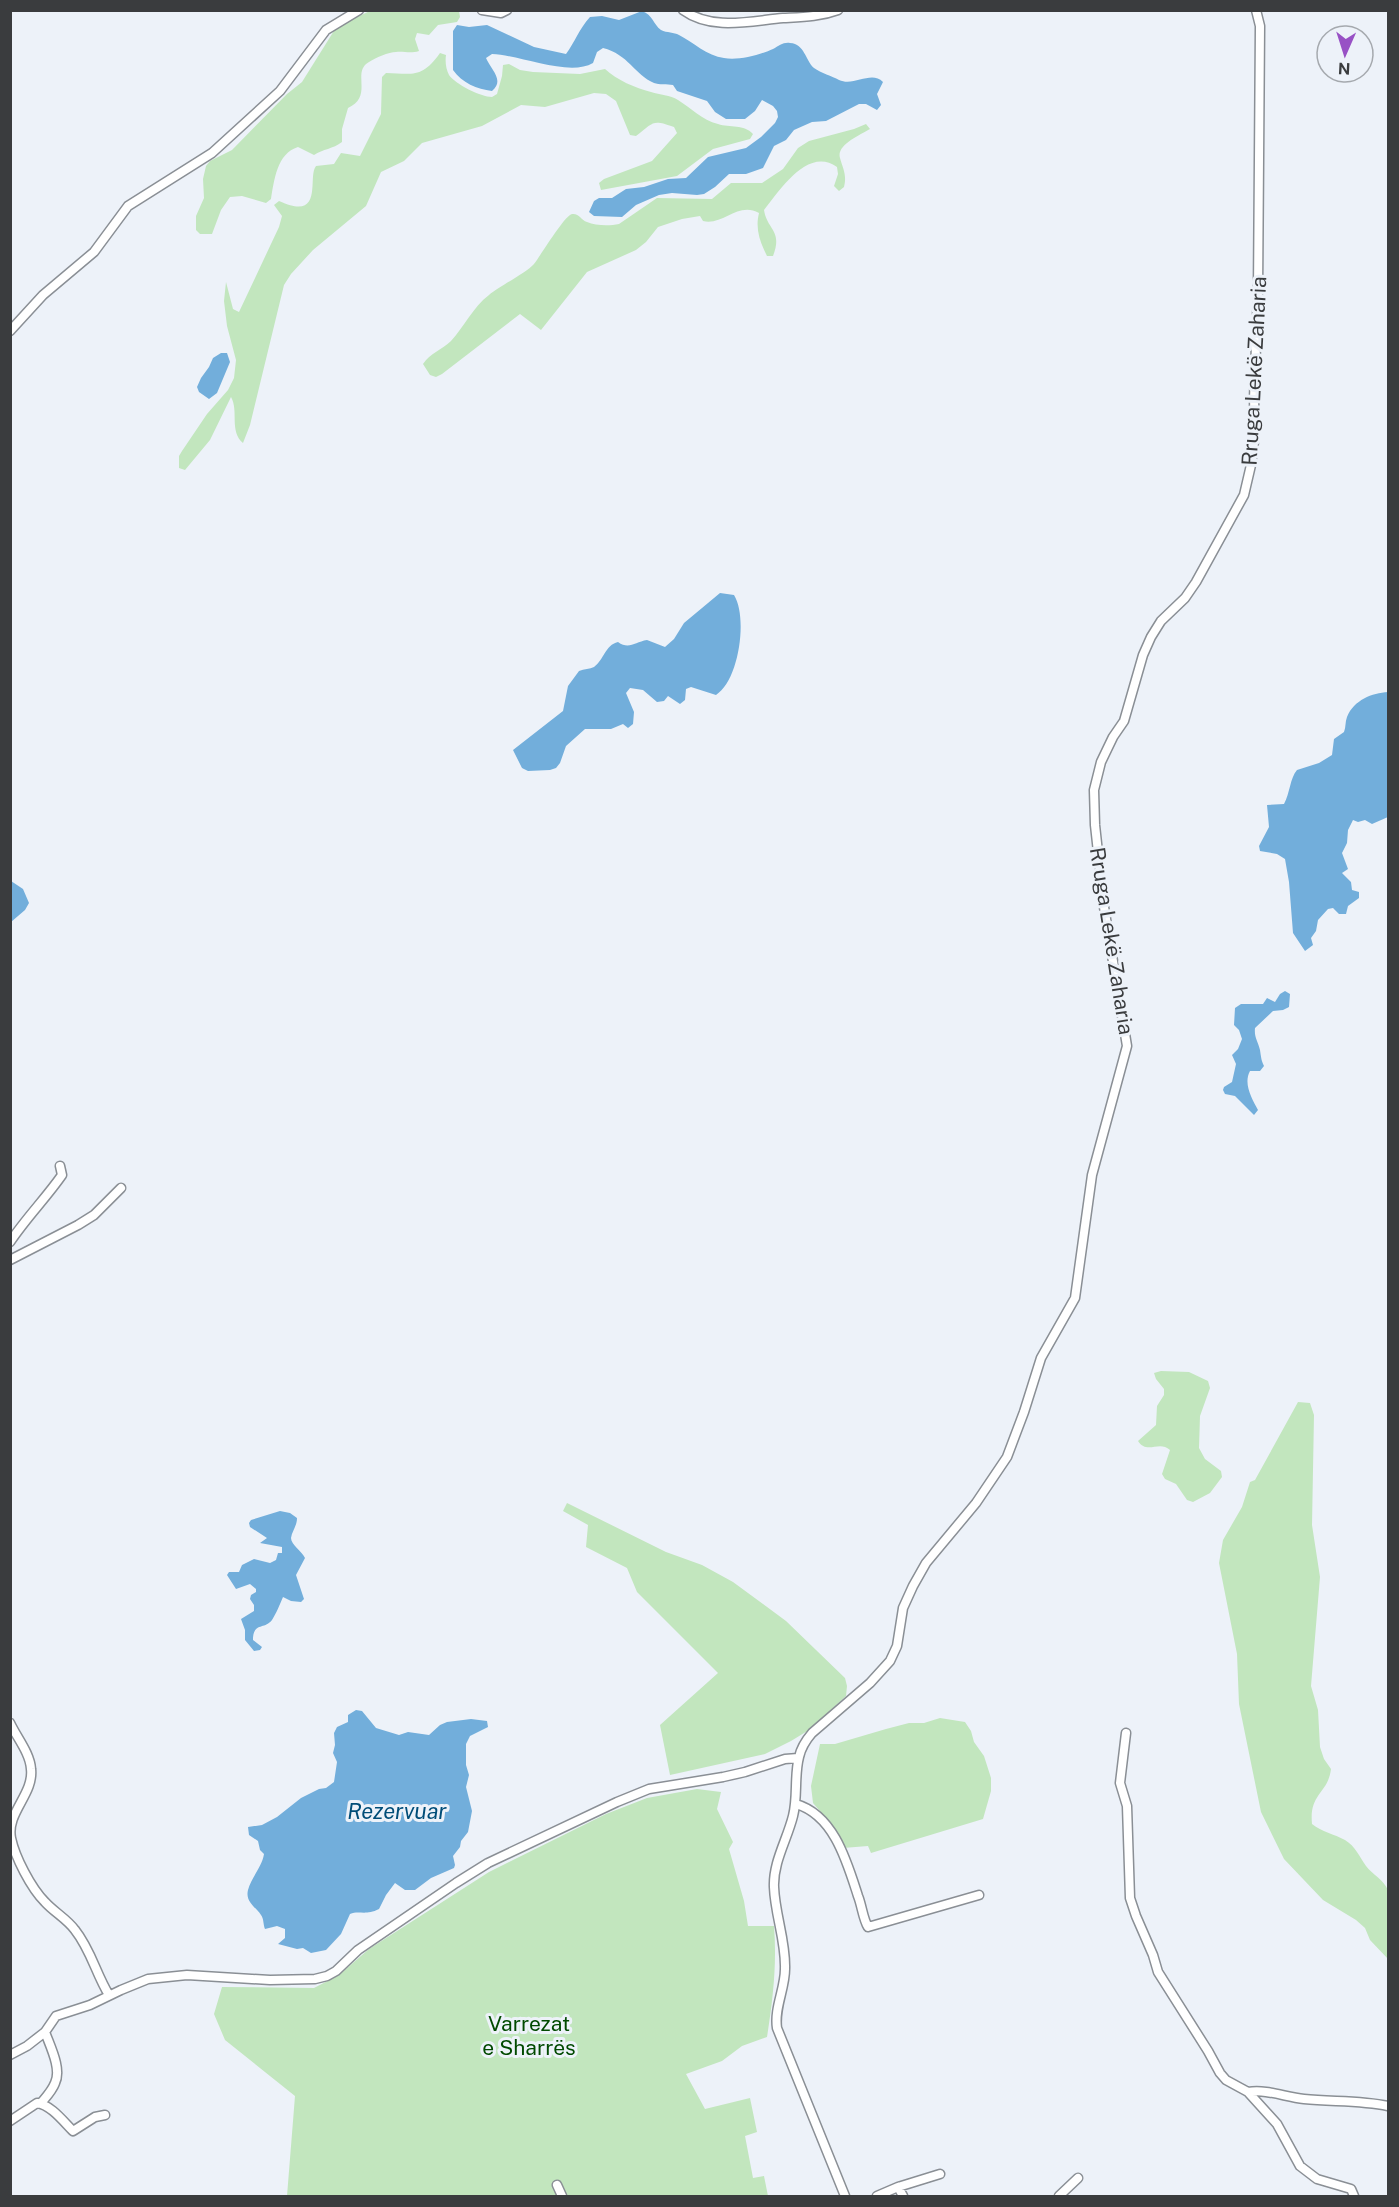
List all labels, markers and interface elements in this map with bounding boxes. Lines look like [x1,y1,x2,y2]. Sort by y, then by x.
north arrow [1315,24,1375,84]
text: N [1337,59,1351,78]
street label: Rruga Lekë Zaharia [1237,276,1271,466]
street label: Rruga Lekë Zaharia [1085,845,1139,1037]
water label: Rezervuar [347,1798,447,1824]
park label: Varrezat e Sharrës [482,2011,576,2060]

